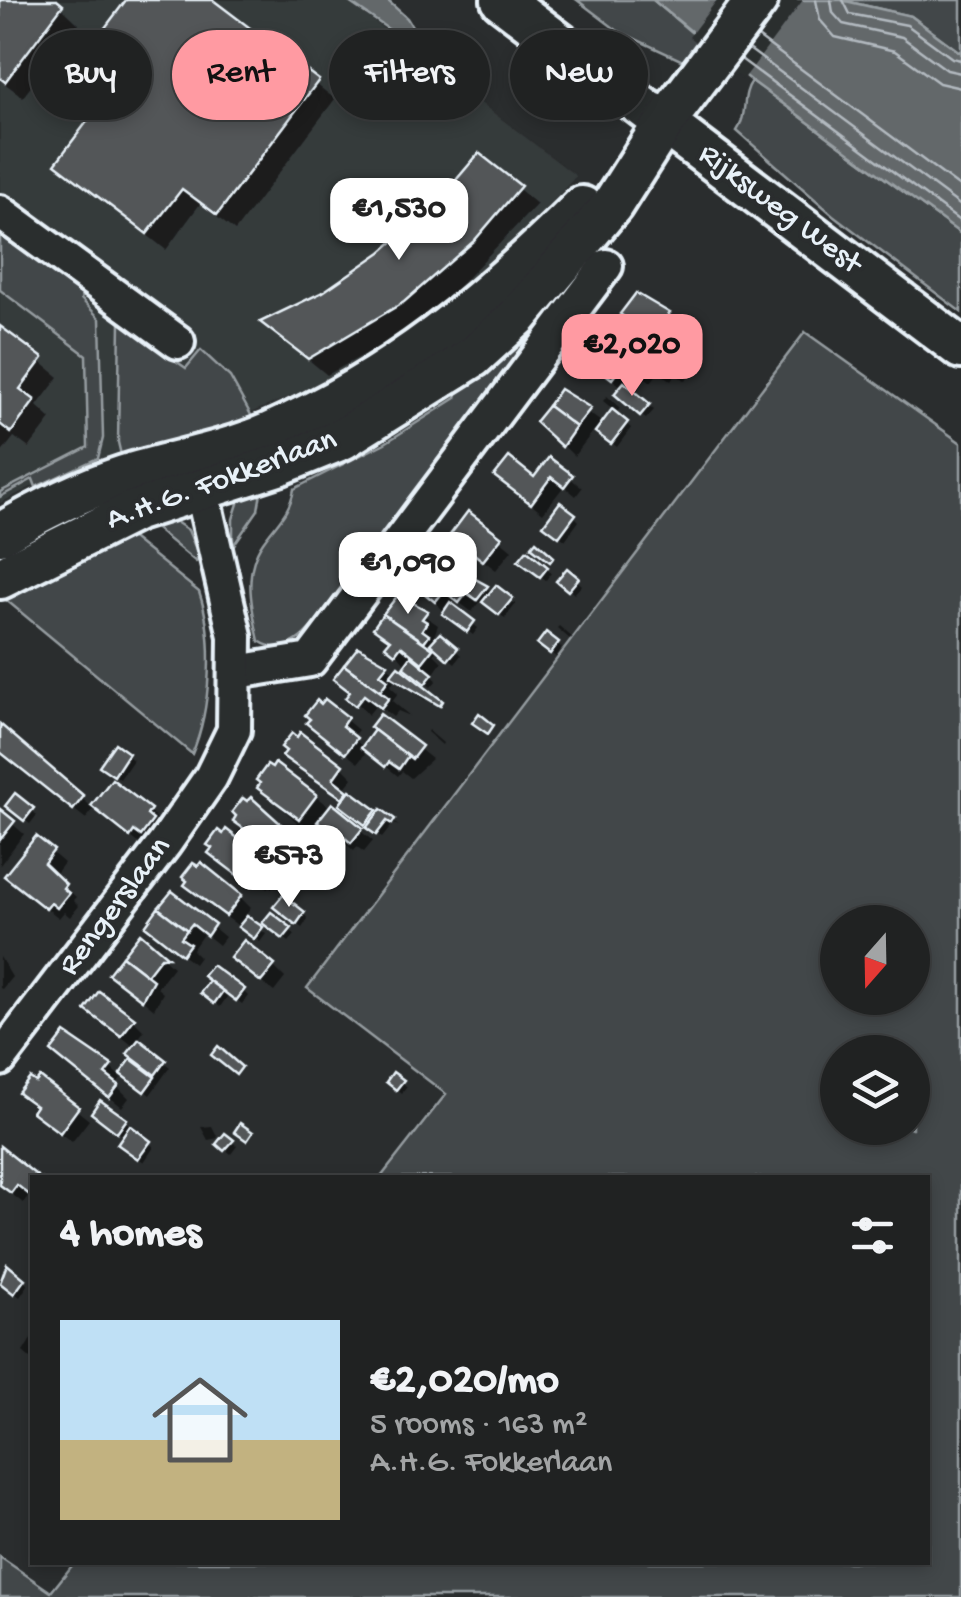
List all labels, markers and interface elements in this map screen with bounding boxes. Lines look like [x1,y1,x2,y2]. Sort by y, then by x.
chip: Buy [30,30,152,120]
chip: Rent [172,30,309,120]
chip: Filters [329,30,490,120]
chip: New [510,30,648,120]
street label: Rijksweg West [690,136,871,286]
pin: €1,530 [318,178,480,263]
text: €1,530 [352,191,446,229]
pin: €2,020 [551,314,713,399]
text: €2,020 [584,327,680,365]
street label: A.H.G. Fokkerlaan [102,422,342,540]
pin: €1,090 [327,532,489,617]
text: €1,090 [361,545,455,583]
pin: €573 [230,825,348,910]
street label: Rengerslaan [51,830,181,984]
text: €573 [254,838,324,876]
north arrow [820,905,930,1015]
map controls [820,905,930,1145]
button: layers [820,1035,930,1145]
icon: filters [845,1208,900,1263]
text: 4 homes [60,1211,201,1260]
text: €2,020/mo [370,1358,559,1407]
icon: home [140,1360,260,1480]
text: 5 rooms · 163 m² [370,1407,587,1445]
text: A.H.G. Fokkerlaan [370,1445,612,1483]

